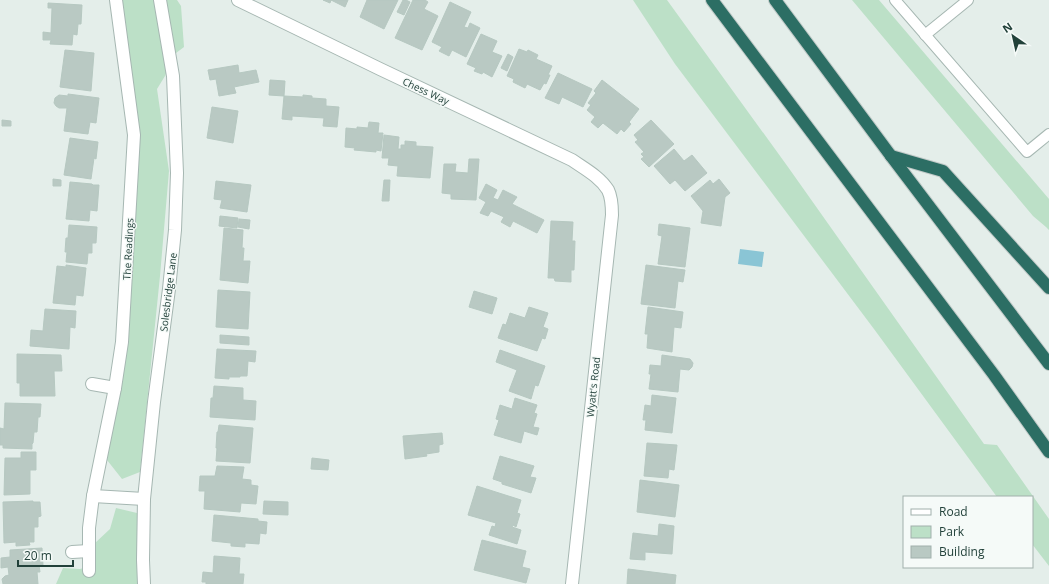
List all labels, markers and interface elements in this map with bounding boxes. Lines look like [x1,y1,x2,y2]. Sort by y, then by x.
north arrow [993,16,1033,56]
text: N [999,19,1015,36]
street label: Chess Way [400,74,452,108]
street label: The Readings [119,217,137,280]
street label: Solesbridge Lane [156,251,180,332]
street label: Wyatt's Road [583,356,603,418]
legend [903,496,1033,568]
text: Road [939,503,968,520]
text: Park [939,523,965,540]
scale bar [18,542,73,568]
text: Building [939,543,985,560]
text: 20 m [24,547,52,564]

